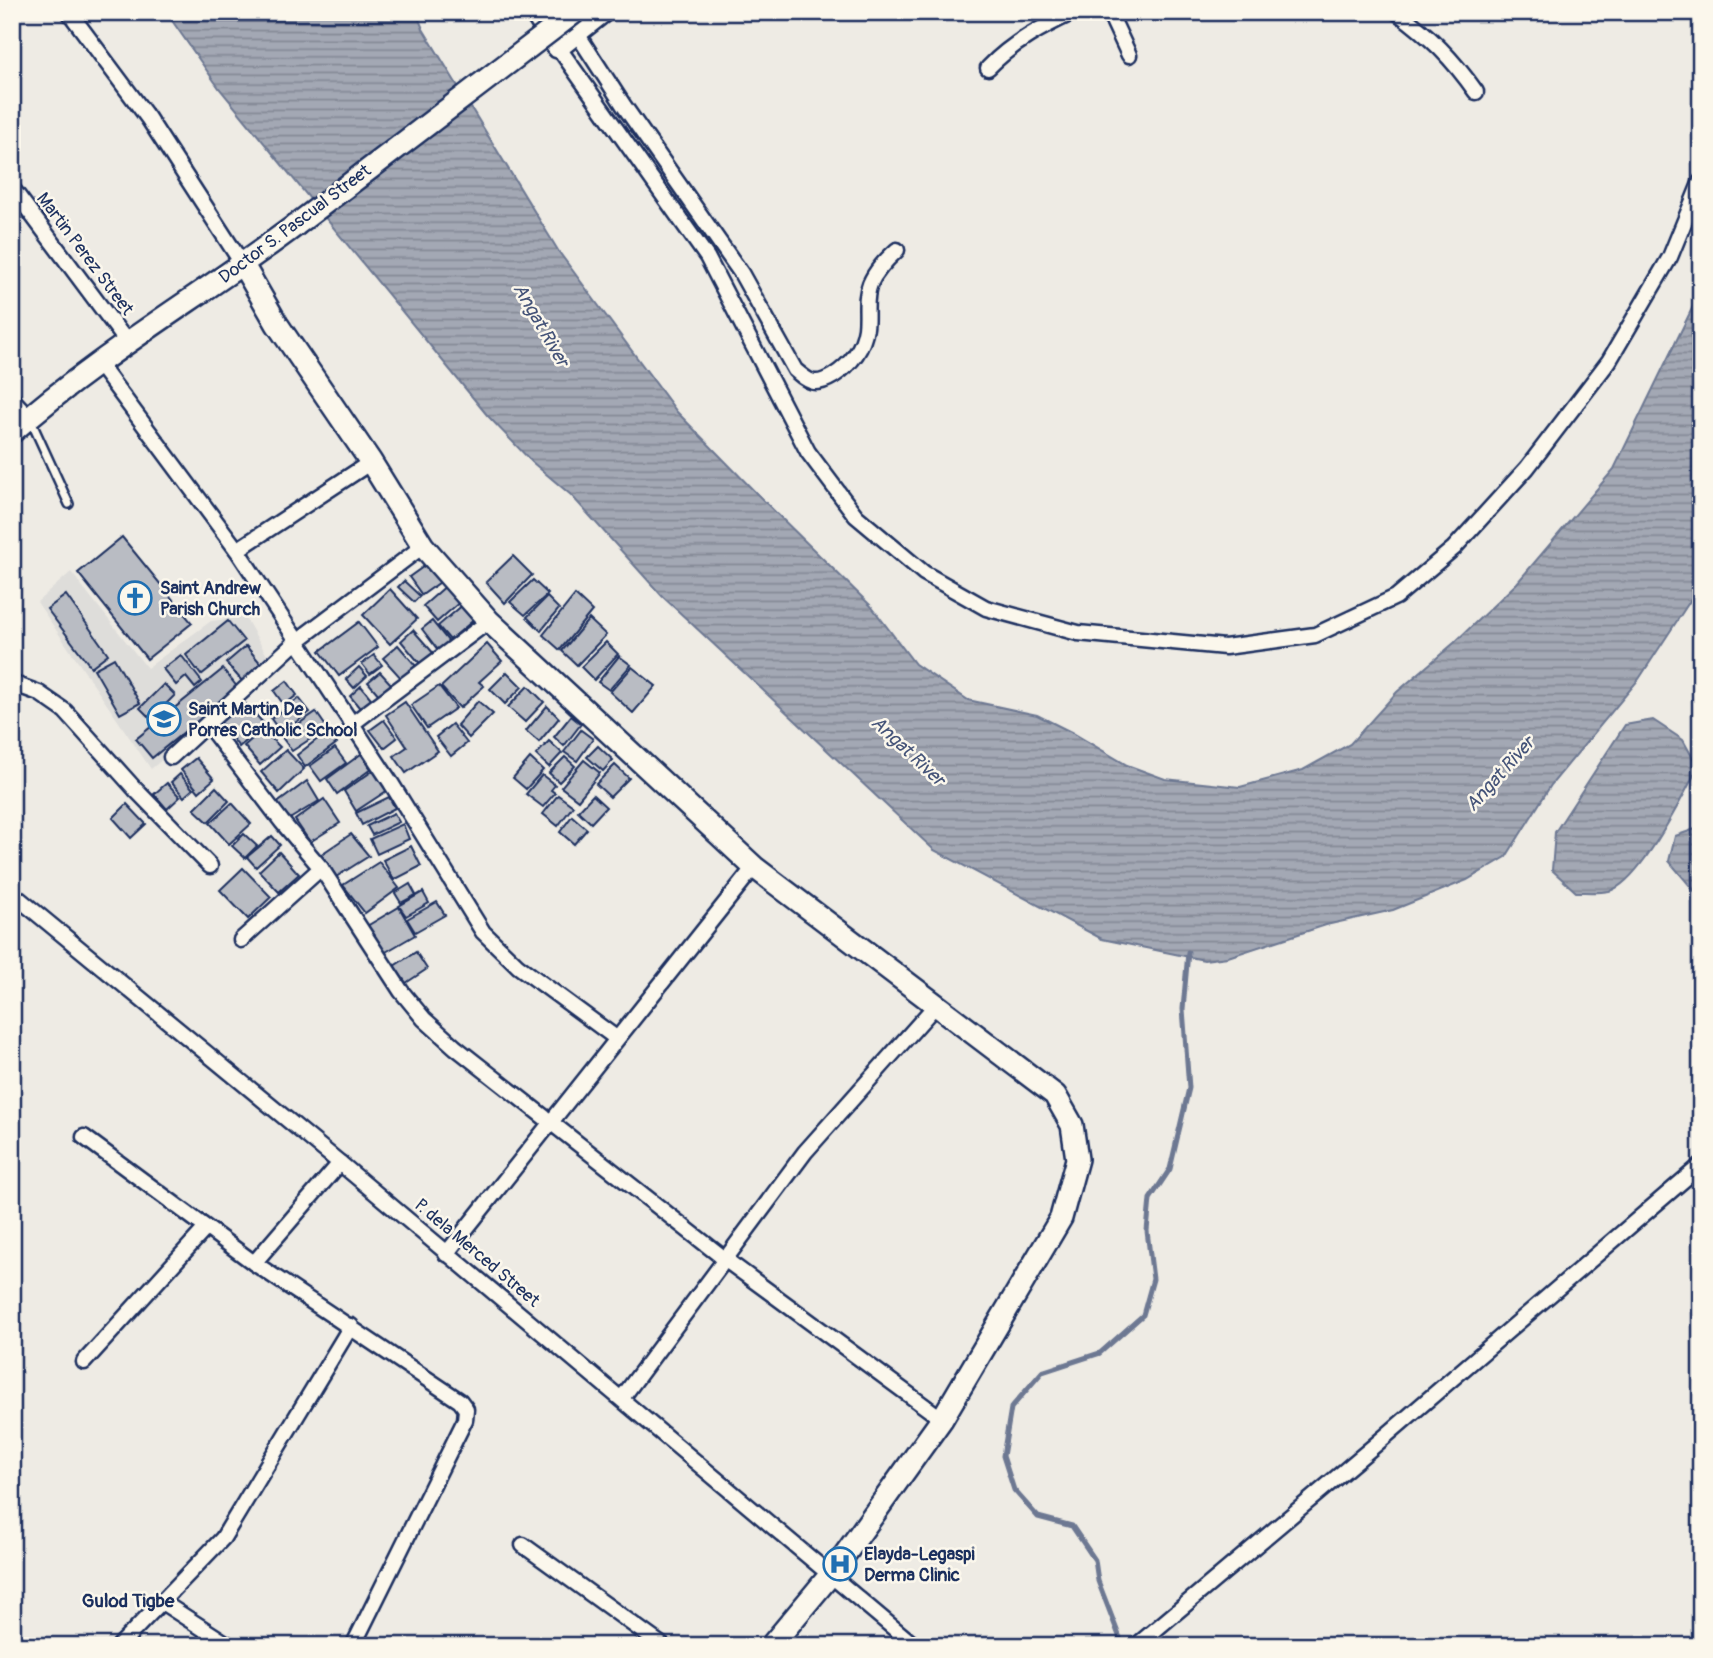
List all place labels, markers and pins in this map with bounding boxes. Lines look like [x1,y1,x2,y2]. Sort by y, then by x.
place label: Saint Andrew Parish Church [160,577,262,621]
church icon: Saint Andrew Parish Church [116,579,154,617]
place label: Saint Martin De Porres Catholic School [188,698,357,742]
school or university icon: Saint Martin De Porres Catholic School [145,700,183,738]
place label: Elayda-Legaspi Derma Clinic [864,1543,975,1587]
hospital icon: Elayda-Legaspi Derma Clinic [821,1545,859,1583]

